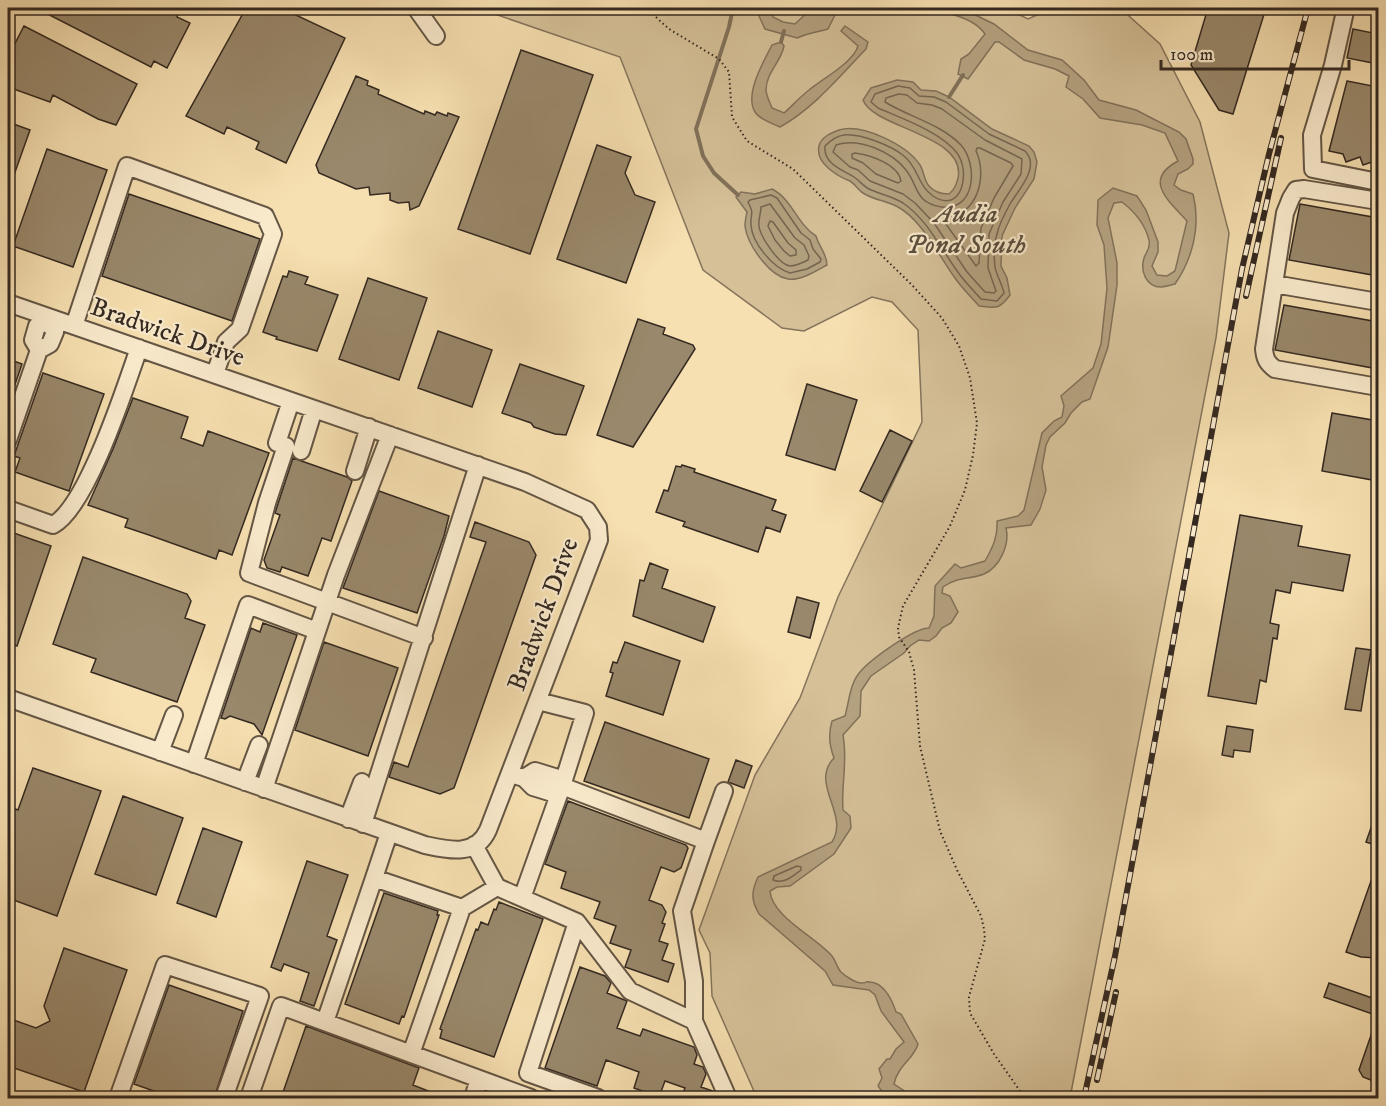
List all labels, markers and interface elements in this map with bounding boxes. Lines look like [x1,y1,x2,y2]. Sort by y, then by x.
scale bar [1161,33,1348,71]
text: 100 m [1170,44,1213,66]
water label: Audia Pond South [906,197,1026,262]
street label: Bradwick Drive [86,291,249,374]
street label: Bradwick Drive [500,533,586,696]

